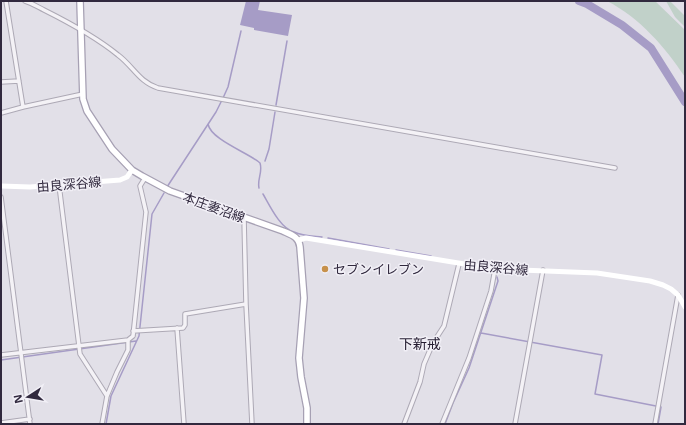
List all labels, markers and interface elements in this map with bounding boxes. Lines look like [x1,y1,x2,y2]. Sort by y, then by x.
street label: 由良深谷線 [36,172,102,196]
street label: 本庄妻沼線 [180,187,248,227]
street label: 由良深谷線 [463,255,529,279]
place label: セブンイレブン [333,260,424,278]
marker: セブンイレブン [320,264,330,274]
district label: 下新戒 [399,334,441,353]
north arrow [8,377,48,417]
text: N [9,393,26,405]

